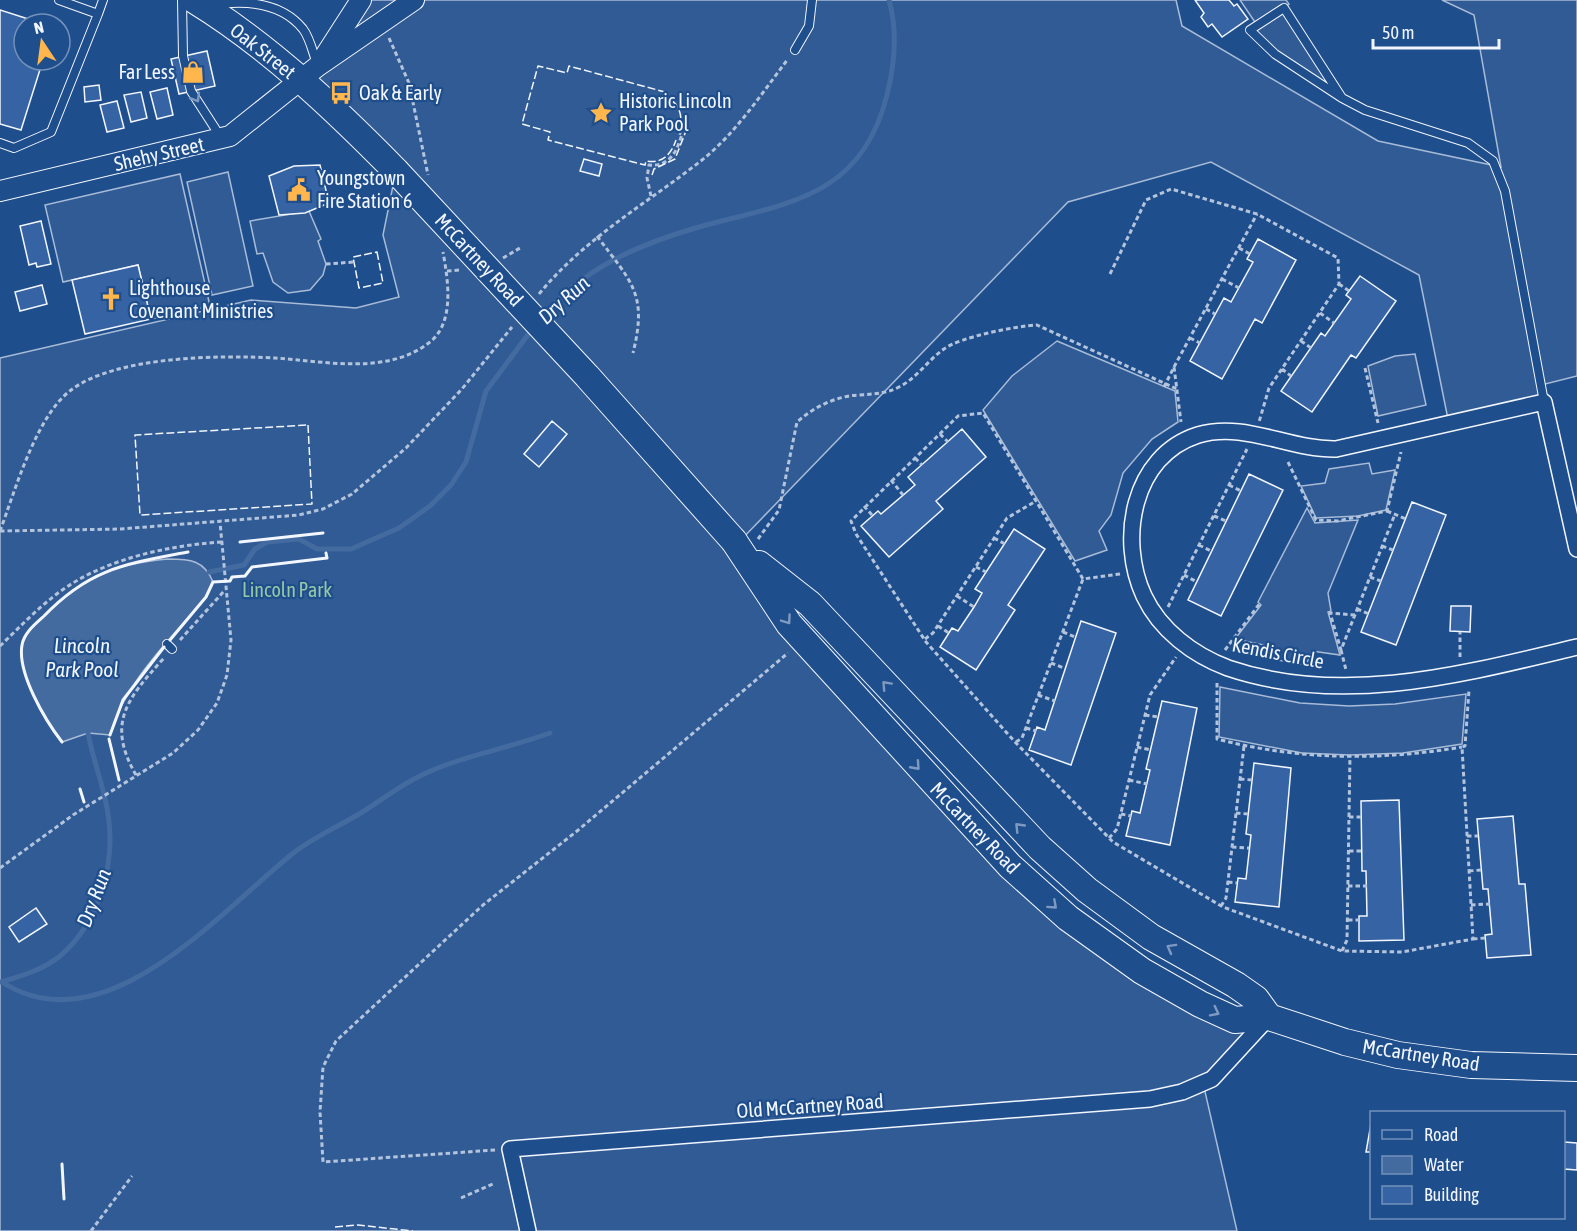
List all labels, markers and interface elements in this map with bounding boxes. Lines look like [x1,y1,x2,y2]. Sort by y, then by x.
north arrow [12,12,72,72]
scale bar [1373,12,1499,50]
text: N [32,18,45,37]
street label: Oak Street [226,18,301,83]
text: 50 m [1382,22,1414,43]
shop icon: Far Less [180,59,206,85]
place label: Far Less [118,60,175,83]
bus stop icon: Oak & Early [328,80,354,106]
place label: Oak & Early [359,81,442,104]
place label: Historic Lincoln Park Pool [619,89,732,135]
one-way arrow [189,92,201,102]
place icon: Historic Lincoln Park Pool [588,100,614,126]
street label: Shehy Street [112,132,206,175]
place label: Youngstown Fire Station 6 [317,166,412,212]
public building icon: Youngstown Fire Station 6 [286,177,312,203]
street label: McCartney Road [431,209,528,311]
water label: Dry Run [533,270,594,328]
place label: Lighthouse Covenant Ministries [129,276,273,322]
church icon: Lighthouse Covenant Ministries [98,286,124,312]
park label: Lincoln Park [242,578,332,601]
one-way arrow [780,613,791,624]
street label: Kendis Circle [1230,632,1326,673]
water label: Lincoln Park Pool [45,633,119,681]
one-way arrow [882,681,893,692]
one-way arrow [909,759,920,770]
street label: McCartney Road [926,777,1025,878]
one-way arrow [1016,823,1027,834]
water label: Dry Run [71,865,115,930]
one-way arrow [1046,898,1057,909]
one-way arrow [1167,944,1177,955]
one-way arrow [1209,1005,1220,1016]
street label: McCartney Road [1361,1034,1481,1075]
street label: Old McCartney Road [736,1089,884,1122]
legend [1370,1111,1565,1219]
text: Road [1424,1124,1458,1145]
text: Water [1424,1154,1464,1175]
text: Building [1424,1184,1479,1205]

